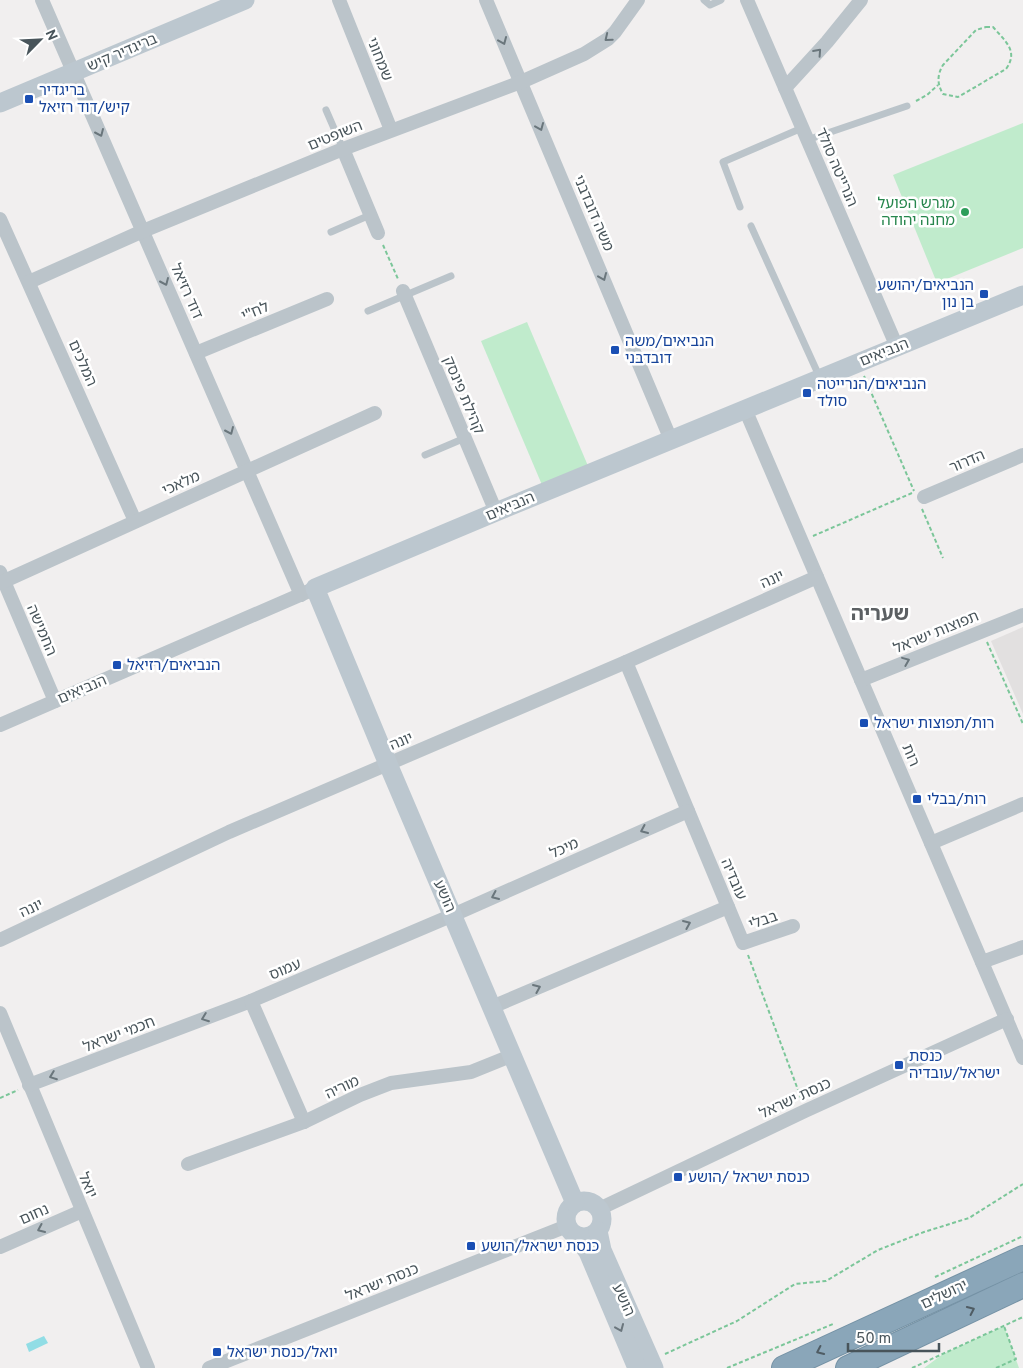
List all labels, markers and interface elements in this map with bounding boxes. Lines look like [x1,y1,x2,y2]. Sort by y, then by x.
north arrow [15,15,65,65]
text: N [41,27,60,43]
street label: בריגדיר קיש [85,30,161,77]
one-way arrow [604,32,613,41]
street label: שמחוני [361,35,396,84]
one-way arrow [497,36,508,45]
one-way arrow [812,49,821,58]
place label: בריגדיר קיש/דוד רזיאל [39,82,130,118]
marker: בריגדיר קיש/דוד רזיאל [23,93,35,105]
street label: השופטים [305,117,366,156]
one-way arrow [533,122,544,131]
street label: הנרייטה סולד [810,125,861,210]
one-way arrow [93,128,104,137]
street label: משה דובדבני [568,173,617,255]
place label: מגרש הפועל מחנה יהודה [878,195,955,231]
marker: מגרש הפועל מחנה יהודה [959,206,971,218]
street label: דוד רזיאל [165,261,206,322]
one-way arrow [597,272,607,280]
one-way arrow [158,277,169,286]
place label: הנביאים/יהושע בן נון [877,277,974,313]
marker: הנביאים/יהושע בן נון [978,288,990,300]
street label: לח"י [239,298,272,326]
place label: הנביאים/משה דובדבני [625,333,714,369]
street label: הנביאים [857,335,912,372]
street label: המלכים [63,337,100,390]
marker: הנביאים/משה דובדבני [609,344,621,356]
street label: קהילת פינסק [438,354,488,437]
place label: הנביאים/הנרייטה סולד [817,376,926,412]
marker: הנביאים/הנרייטה סולד [801,387,813,399]
one-way arrow [223,426,234,435]
street label: הדרור [947,446,988,478]
street label: מלאכי [160,468,204,501]
street label: הנביאים [483,489,538,526]
street label: יונה [758,567,787,594]
street label: החמישה [21,602,60,659]
district label: שעריה [851,602,909,628]
street label: תפוצות ישראל [891,608,982,659]
place label: הנביאים/רזיאל [127,657,220,676]
one-way arrow [901,657,910,668]
marker: הנביאים/רזיאל [111,659,123,671]
street label: הנביאים [55,672,110,709]
place label: רות/תפוצות ישראל [874,715,994,734]
marker: רות/תפוצות ישראל [858,717,870,729]
street label: יונה [387,729,416,756]
street label: רות [896,741,923,770]
place label: רות/בבלי [927,791,986,810]
marker: רות/בבלי [911,793,923,805]
one-way arrow [640,824,649,835]
street label: מיכל [547,835,582,864]
street label: עובדיה [715,856,750,903]
street label: הושע [428,877,459,916]
one-way arrow [491,890,500,901]
street label: יונה [17,896,47,923]
street label: בבלי [746,908,781,935]
one-way arrow [682,920,691,931]
street label: עמוס [267,955,305,986]
one-way arrow [532,983,541,994]
one-way arrow [201,1012,210,1022]
street label: חכמי ישראל [81,1013,158,1058]
place label: כנסת ישראל/עובדיה [909,1048,1000,1084]
marker: כנסת ישראל/עובדיה [893,1059,905,1071]
one-way arrow [50,1070,58,1080]
street label: מוריה [322,1072,363,1104]
street label: כנסת ישראל [757,1074,835,1124]
place label: כנסת ישראל /הושע [688,1169,810,1188]
street label: יואל [73,1170,100,1201]
marker: כנסת ישראל /הושע [672,1171,684,1183]
street label: נחום [17,1201,52,1230]
one-way arrow [37,1222,46,1233]
place label: כנסת ישראל/הושע [481,1238,600,1257]
marker: כנסת ישראל/הושע [465,1240,477,1252]
street label: כנסת ישראל [343,1260,422,1307]
street label: ירושלים [918,1276,971,1314]
street label: הושע [607,1281,638,1320]
one-way arrow [966,1306,975,1316]
scale bar [848,1320,939,1352]
one-way arrow [615,1323,625,1331]
text: 50 m [856,1330,891,1349]
place label: יואל/כנסת ישראל [227,1344,338,1363]
one-way arrow [816,1345,825,1356]
marker: יואל/כנסת ישראל [211,1346,223,1358]

